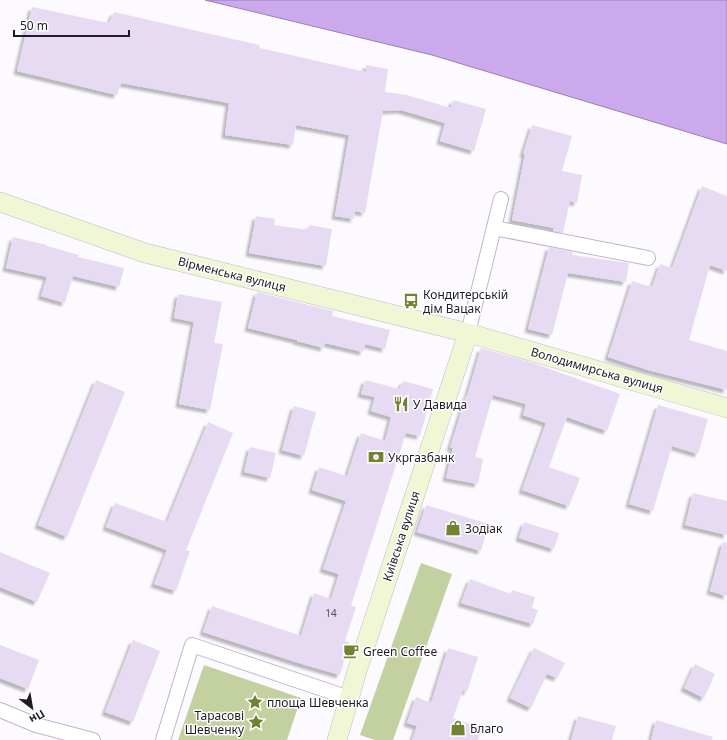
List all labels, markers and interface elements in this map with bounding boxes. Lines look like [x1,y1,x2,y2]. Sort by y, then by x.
scale bar [14,12,129,38]
text: 50 m [20,17,48,34]
street label: Вірменська вулиця [176,252,288,296]
place label: Кондитерській дім Вацак [423,286,508,317]
bus stop icon: Кондитерській дім Вацак [402,292,420,310]
street label: Володимирська вулиця [529,343,665,397]
restaurant icon: У Давида [392,395,410,413]
place label: У Давида [413,396,467,413]
bank icon: Укргазбанк [367,448,385,466]
place label: Укргазбанк [388,449,455,466]
street label: Київська вулиця [378,489,424,583]
shop icon: Зодіак [444,519,462,537]
place label: Зодіак [465,520,503,537]
house number: 14 [325,606,337,620]
cafe icon: Green Coffee [342,642,360,660]
place label: Green Coffee [363,643,437,660]
north arrow [12,688,52,728]
place icon: площа Шевченка [246,693,264,711]
place label: площа Шевченка [267,694,369,711]
text: Пн [27,707,48,727]
place label: Тарасові Шевченку [185,707,245,738]
place icon: Тарасові Шевченку [247,713,265,731]
shop icon: Благо [449,719,467,737]
place label: Благо [470,720,503,737]

